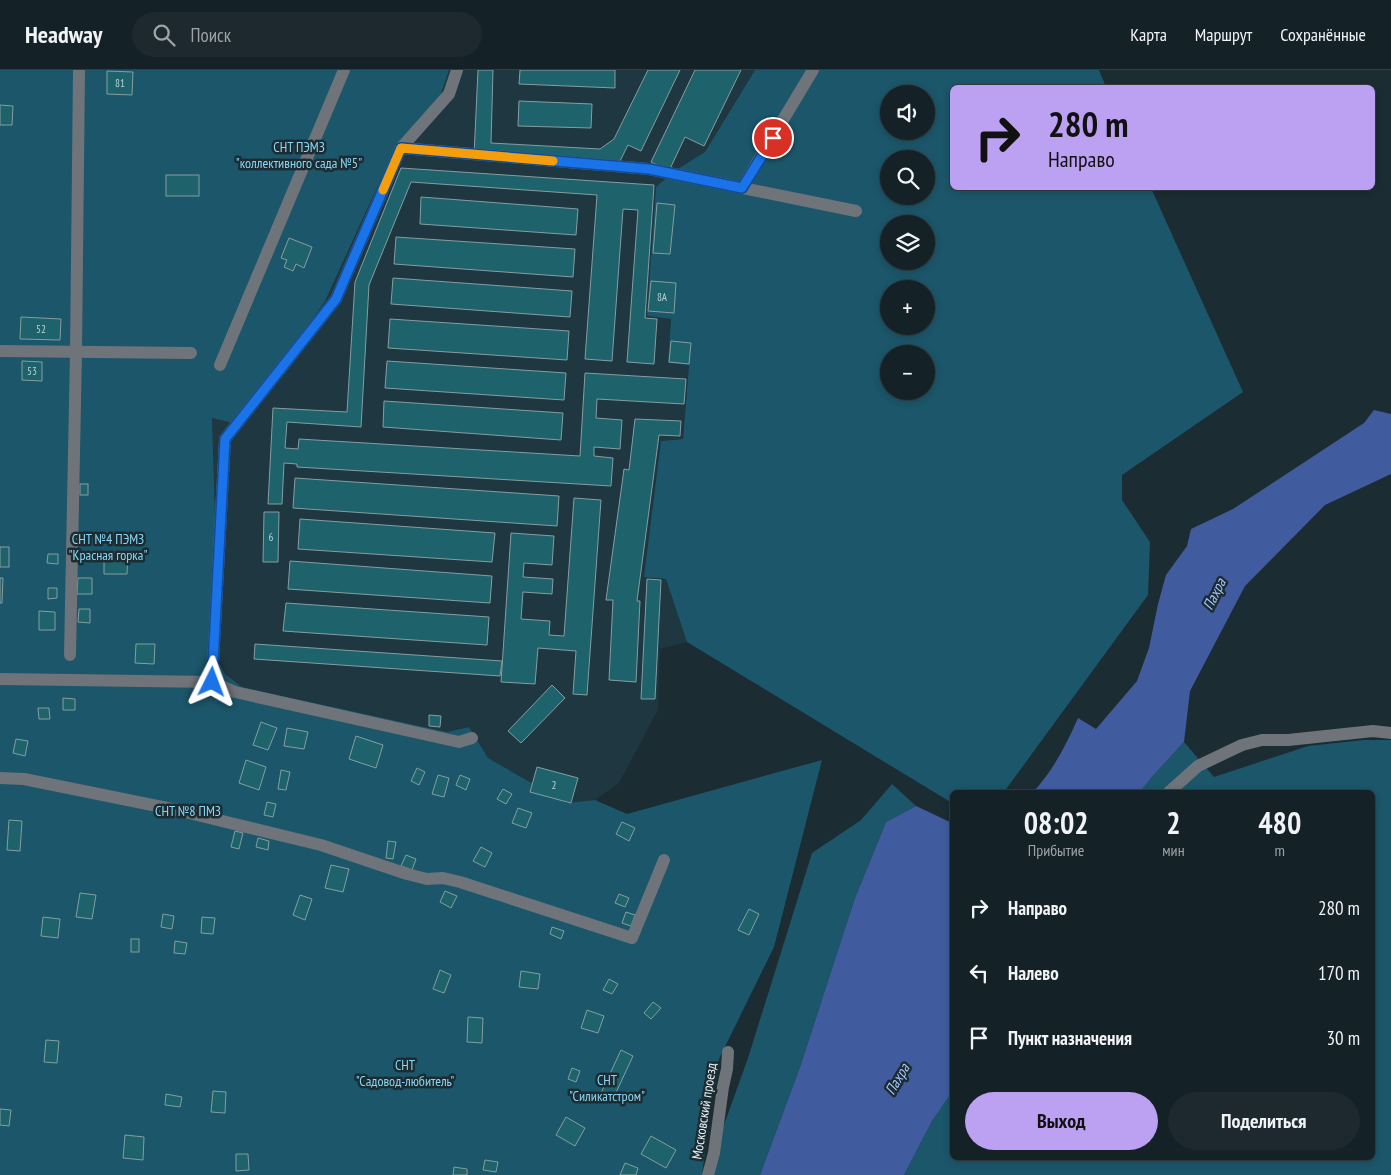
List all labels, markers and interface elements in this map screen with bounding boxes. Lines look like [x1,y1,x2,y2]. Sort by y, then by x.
search box [132,12,482,57]
text: Headway [25,19,102,50]
icon: search [150,21,178,49]
text: Поиск [190,23,231,47]
text: Карта [1130,23,1167,46]
text: Маршрут [1195,23,1252,46]
text: Сохранённые [1280,23,1366,46]
house number: 81 [115,76,125,90]
map controls [880,85,935,400]
button: sound [880,85,935,140]
text: 280 m [1048,101,1129,147]
icon: right [965,105,1030,170]
pin [752,117,794,159]
icon: arrive [759,124,787,152]
park label: СНТ ПЭМЗ "коллективного сада №5" [236,138,362,172]
text: Направо [1048,145,1115,173]
button: search [880,150,935,205]
button: layers [880,215,935,270]
button: + [880,280,935,335]
house number: 8А [657,290,668,304]
house number: 52 [36,322,46,336]
button: − [880,345,935,400]
house number: 53 [27,364,37,378]
park label: СНТ №4 ПЭМЗ "Красная горка" [69,530,147,564]
house number: 6 [269,530,274,544]
water label: Пахра [1198,574,1230,613]
position arrow [185,655,237,707]
house number: 2 [552,778,557,792]
park label: СНТ №8 ПМЗ [155,802,221,820]
text: 08:02 [1024,803,1089,842]
text: 2 [1166,803,1181,842]
text: 480 [1258,803,1301,842]
text: Прибытие [1028,840,1084,860]
text: мин [1162,840,1185,860]
text: m [1275,840,1285,860]
icon: right [965,894,993,922]
text: Направо [1008,896,1067,920]
text: 280 m [1318,896,1360,920]
icon: left [965,959,993,987]
text: Налево [1008,961,1059,985]
text: 170 m [1318,961,1360,985]
icon: arrive [965,1024,993,1052]
text: Пункт назначения [1008,1026,1132,1050]
text: 30 m [1327,1026,1360,1050]
park label: СНТ "Садовод-любитель" [356,1056,454,1090]
water label: Пахра [881,1059,914,1098]
street label: Московский проезд [687,1061,721,1161]
park label: СНТ "Силикатстром" [569,1071,645,1105]
button: Выход [965,1092,1158,1150]
button: Поделиться [1168,1092,1360,1150]

